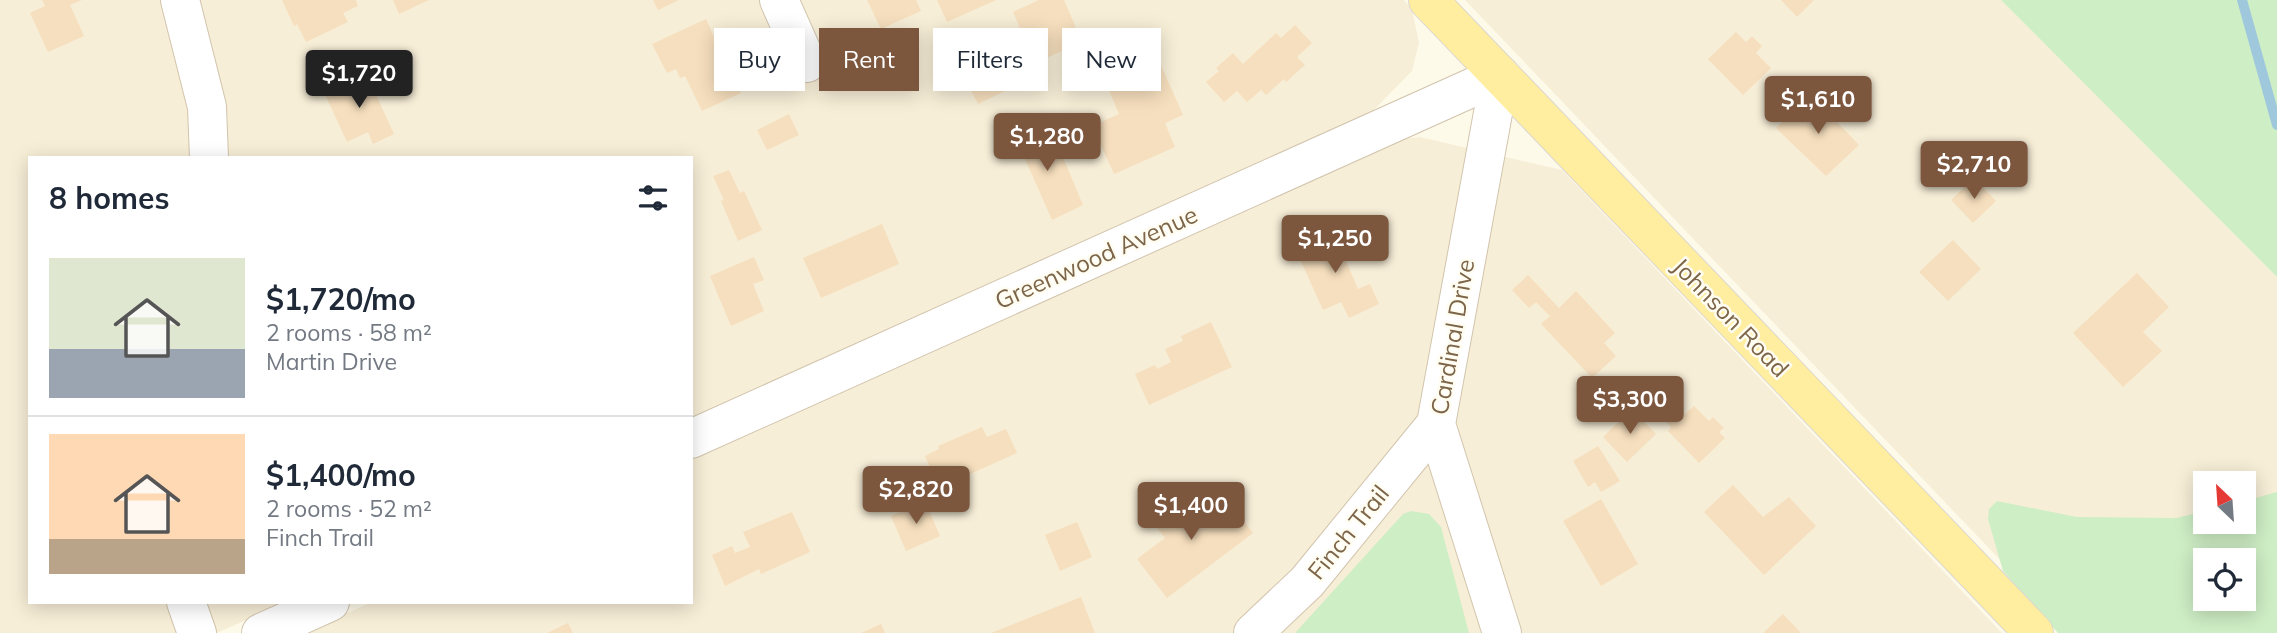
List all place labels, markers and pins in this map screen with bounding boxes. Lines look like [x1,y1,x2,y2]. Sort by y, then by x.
pin: $1,720 [302,50,416,110]
pin: $1,610 [1761,76,1875,136]
pin: $1,280 [990,114,1104,173]
pin: $2,710 [1917,142,2031,201]
pin: $1,250 [1278,216,1392,275]
pin: $3,300 [1573,376,1687,436]
pin: $2,820 [859,466,973,526]
pin: $1,400 [1134,482,1248,542]

